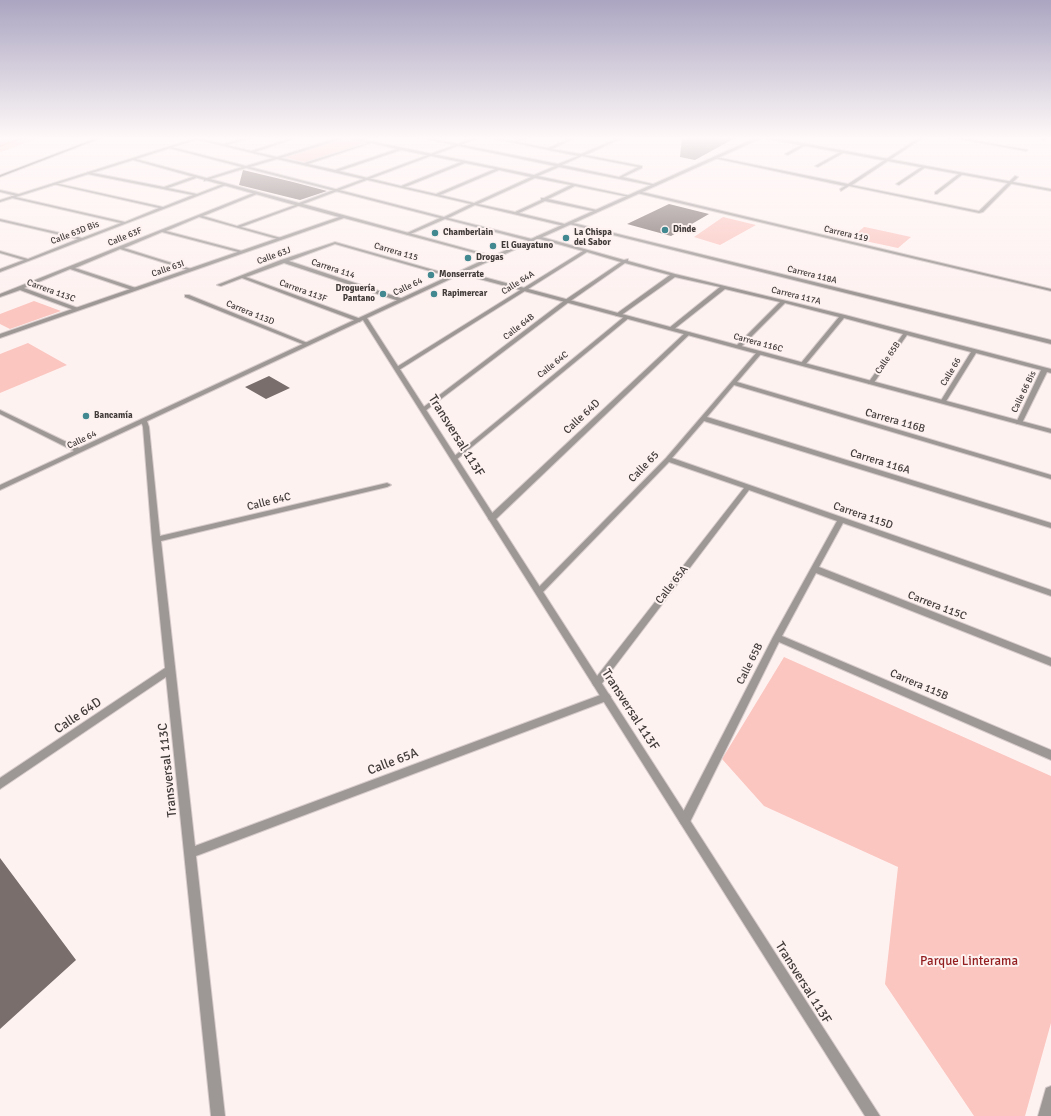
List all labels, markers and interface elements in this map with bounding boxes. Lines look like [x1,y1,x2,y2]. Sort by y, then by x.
street label: Calle 63D Bis [49,219,101,247]
street label: Carrera 119 [823,224,869,244]
street label: Calle 63F [106,225,144,249]
marker: Dinde [660,225,670,235]
place label: Dinde [673,225,696,235]
marker: Chamberlain [430,228,440,238]
place label: Chamberlain [443,228,493,238]
place label: La Chispa del Sabor [574,228,612,249]
marker: La Chispa del Sabor [561,233,571,243]
street label: Carrera 115 [373,241,419,263]
marker: El Guayatuno [488,241,498,251]
place label: El Guayatuno [501,241,553,251]
street label: Calle 63J [256,245,292,267]
marker: Drogas [463,253,473,263]
place label: Drogas [476,253,504,263]
street label: Carrera 114 [310,257,356,281]
street label: Calle 63I [150,258,186,280]
street label: Carrera 118A [786,264,838,286]
street label: Calle 64A [500,269,536,297]
marker: Monserrate [426,270,436,280]
place label: Monserrate [439,270,484,280]
street label: Calle 64 [392,276,424,298]
street label: Carrera 113C [25,277,77,305]
street label: Carrera 113F [278,277,328,305]
place label: Droguería Pantano [336,284,375,305]
street label: Carrera 117A [770,285,822,307]
marker: Droguería Pantano [378,289,388,299]
marker: Rapimercar [429,289,439,299]
place label: Rapimercar [442,289,487,299]
street label: Carrera 113D [224,298,276,328]
street label: Calle 64B [501,311,537,343]
street label: Carrera 116C [732,331,784,355]
street label: Calle 65B [873,340,903,376]
street label: Calle 64C [535,349,571,381]
street label: Calle 66 [938,356,964,388]
street label: Calle 66 Bis [1009,369,1039,415]
street label: Transversal 113F [425,392,487,480]
street label: Calle 64D [561,397,603,437]
street label: Carrera 116B [863,406,927,436]
marker: Bancamía [81,411,91,421]
place label: Bancamía [94,411,133,421]
street label: Calle 64 [66,429,98,451]
street label: Carrera 116A [848,447,912,477]
street label: Calle 65 [626,449,662,485]
street label: Calle 64C [246,490,292,514]
street label: Carrera 115D [831,500,895,532]
street label: Calle 65A [653,563,691,607]
street label: Carrera 115C [906,589,968,623]
street label: Calle 65B [734,641,766,687]
street label: Transversal 113F [598,666,662,754]
street label: Carrera 115B [888,667,950,703]
street label: Calle 64D [51,695,105,737]
street label: Transversal 113C [155,722,181,818]
street label: Calle 65A [365,745,421,779]
street label: Transversal 113F [772,939,834,1027]
park label: Parque Linterama [920,954,1018,970]

